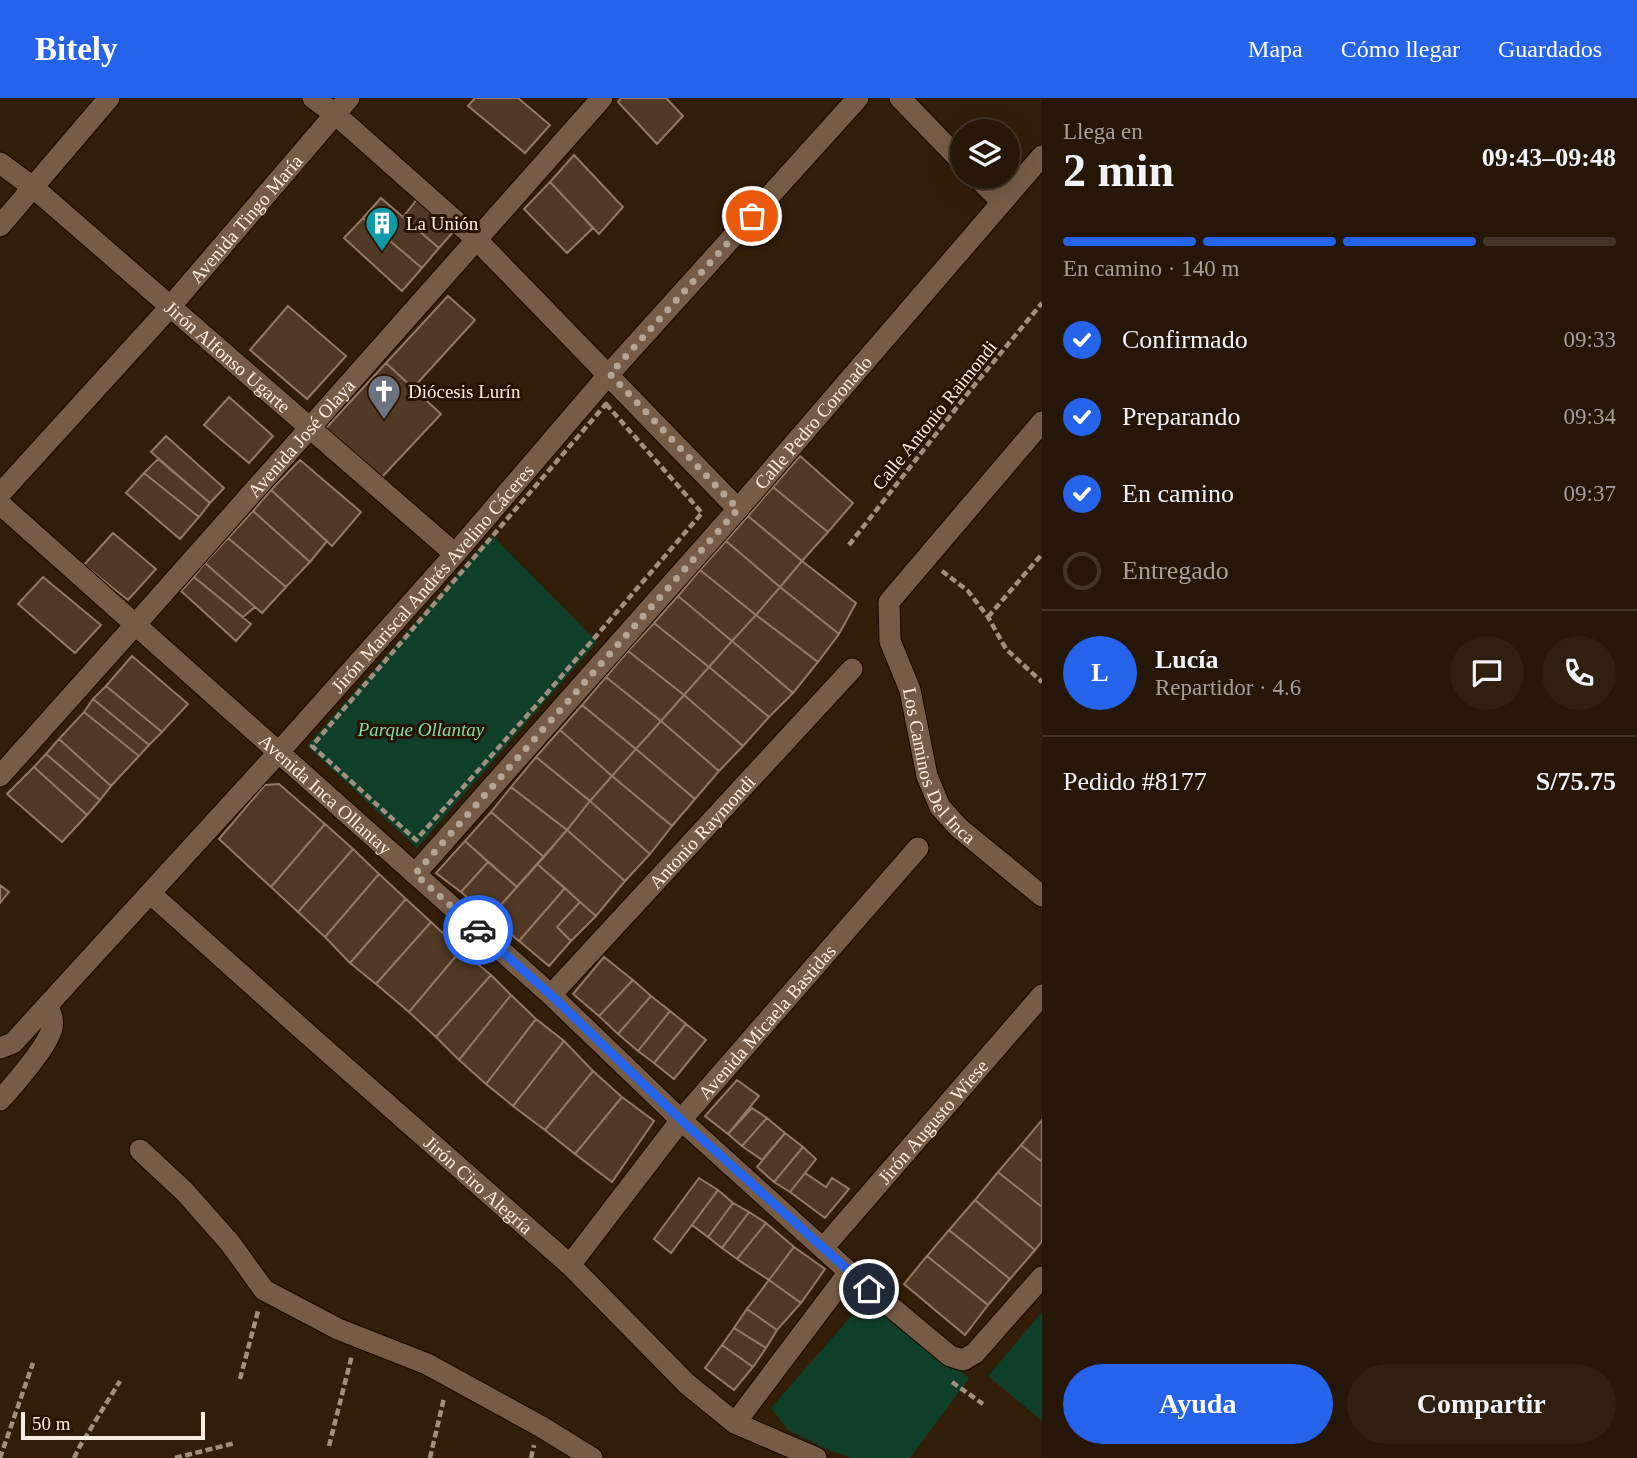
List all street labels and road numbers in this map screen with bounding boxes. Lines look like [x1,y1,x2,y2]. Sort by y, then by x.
street label: Avenida Tingo María [185,150,307,287]
street label: Jirón Alfonso Ugarte [160,297,295,417]
street label: Calle Antonio Raimondi [868,337,1001,494]
street label: Calle Pedro Coronado [750,352,876,493]
street label: Avenida José Olaya [243,374,359,502]
street label: Jirón Mariscal Andrés Avelino Cáceres [327,460,538,697]
street label: Los Caminos Del Inca [899,686,980,849]
street label: Avenida Inca Ollantay [255,730,396,859]
street label: Antonio Raymondi [645,771,759,893]
street label: Avenida Micaela Bastidas [694,940,840,1104]
street label: Jirón Augusto Wiese [874,1055,992,1188]
street label: Jirón Ciro Alegría [420,1132,537,1239]

